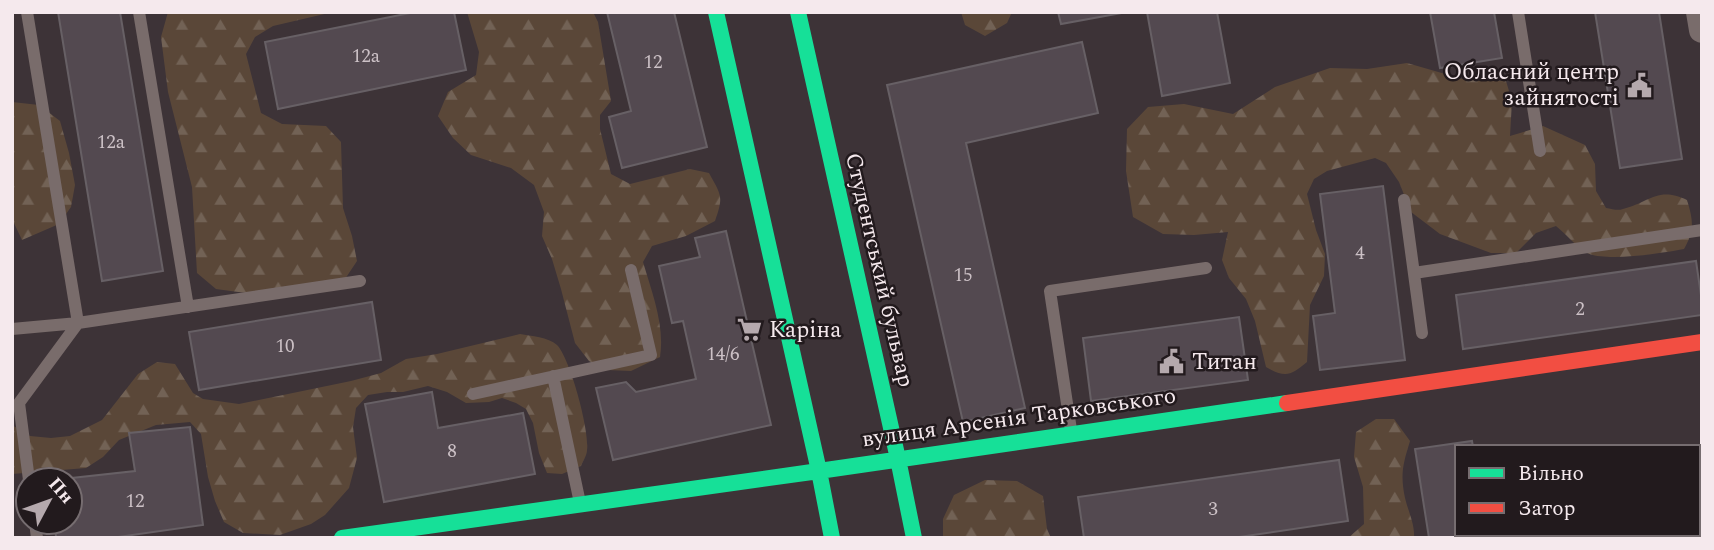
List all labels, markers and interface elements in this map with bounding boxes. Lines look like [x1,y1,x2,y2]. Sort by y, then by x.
house number: 12а [352,42,381,71]
house number: 12 [643,48,663,77]
place label: Обласний центр зайнятості [1444,55,1619,116]
public building icon: Обласний центр зайнятості [1625,71,1653,99]
house number: 12а [97,128,126,157]
street label: Студентський бульвар [835,149,923,391]
house number: 4 [1355,239,1365,268]
house number: 15 [953,261,973,290]
house number: 2 [1575,295,1585,324]
place label: Каріна [769,313,841,348]
supermarket icon: Каріна [735,316,763,344]
house number: 10 [275,332,295,361]
house number: 14/6 [706,340,740,369]
place label: Титан [1192,345,1257,380]
public building icon: Титан [1158,348,1186,376]
street label: вулиця Арсенія Тарковського [860,379,1178,457]
house number: 8 [447,437,457,466]
legend [1455,445,1700,536]
text: Вільно [1518,458,1584,490]
north arrow [14,466,84,536]
text: Пн [41,471,81,511]
house number: 12 [125,487,145,516]
text: Затор [1518,493,1575,525]
house number: 3 [1208,495,1218,524]

